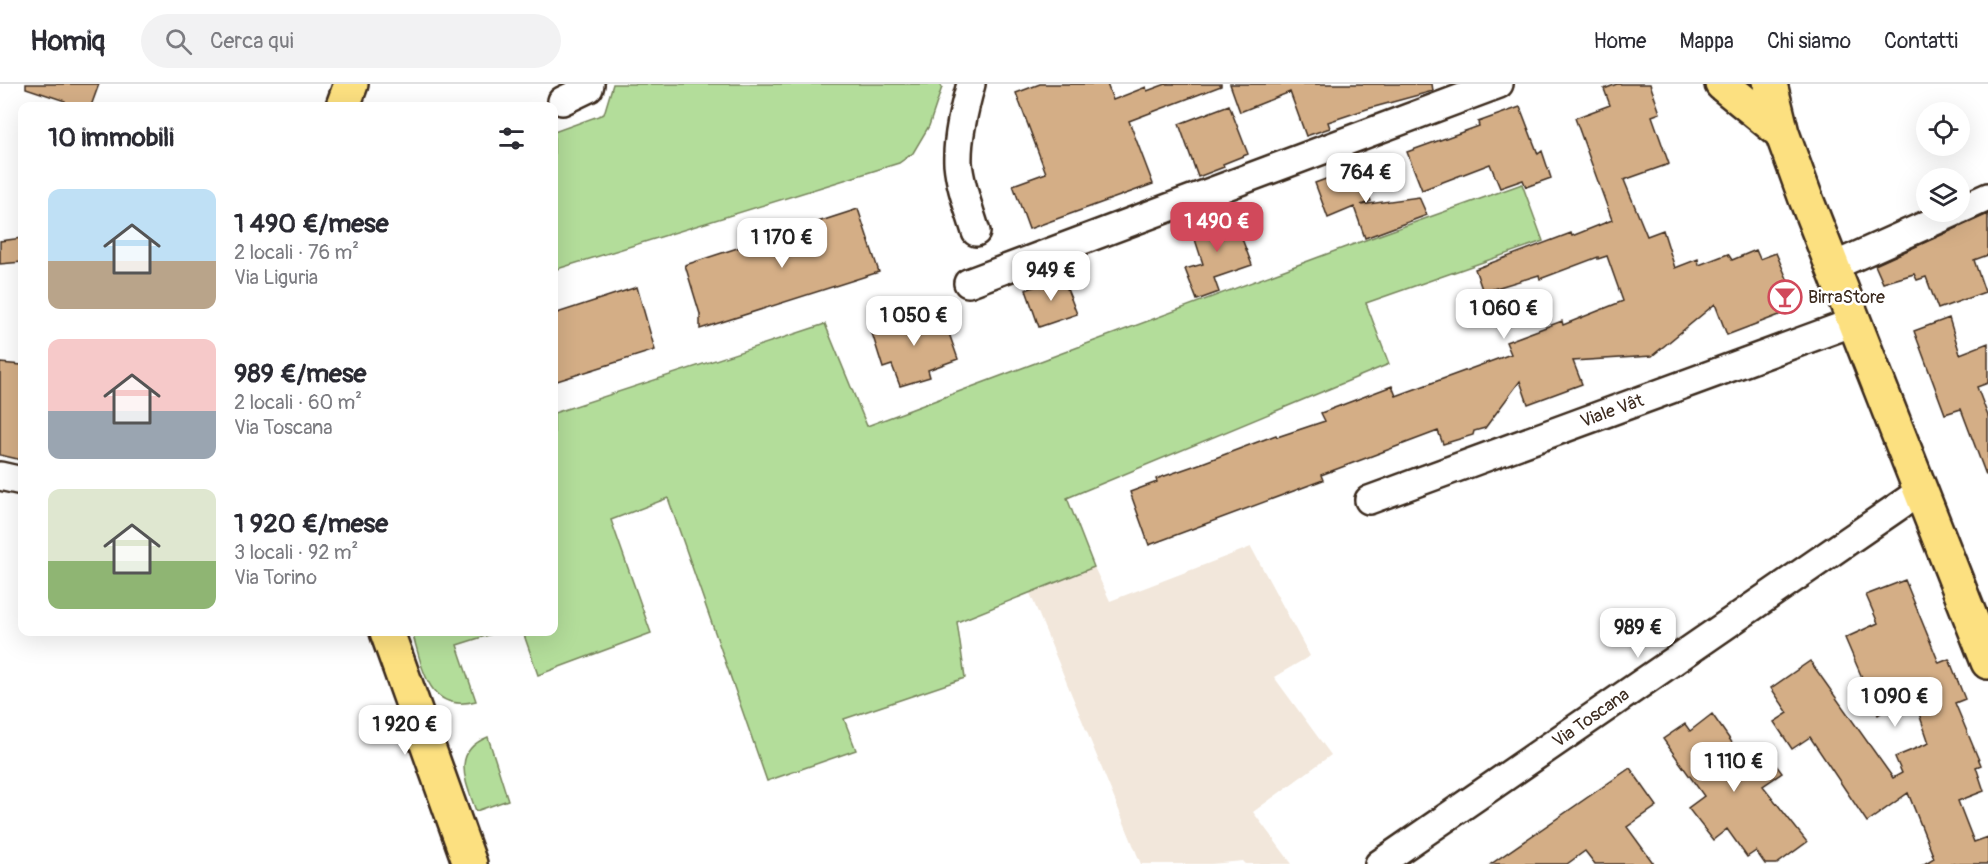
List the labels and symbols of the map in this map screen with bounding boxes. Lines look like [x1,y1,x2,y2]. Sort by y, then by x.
pin: 764 € [1324,153,1408,204]
pin: 1 490 € [1162,202,1272,253]
pin: 1 170 € [727,218,837,269]
pin: 949 € [1009,251,1093,302]
bar icon: BirraStore [1767,279,1803,315]
place label: BirraStore [1808,286,1885,309]
pin: 1 060 € [1449,289,1559,340]
pin: 1 050 € [859,296,969,347]
street label: Viale Vât [1577,389,1648,433]
pin: 989 € [1596,608,1680,659]
pin: 1 090 € [1840,677,1950,728]
street label: Via Toscana [1548,683,1634,753]
pin: 1 920 € [350,705,460,756]
pin: 1 110 € [1679,742,1789,793]

